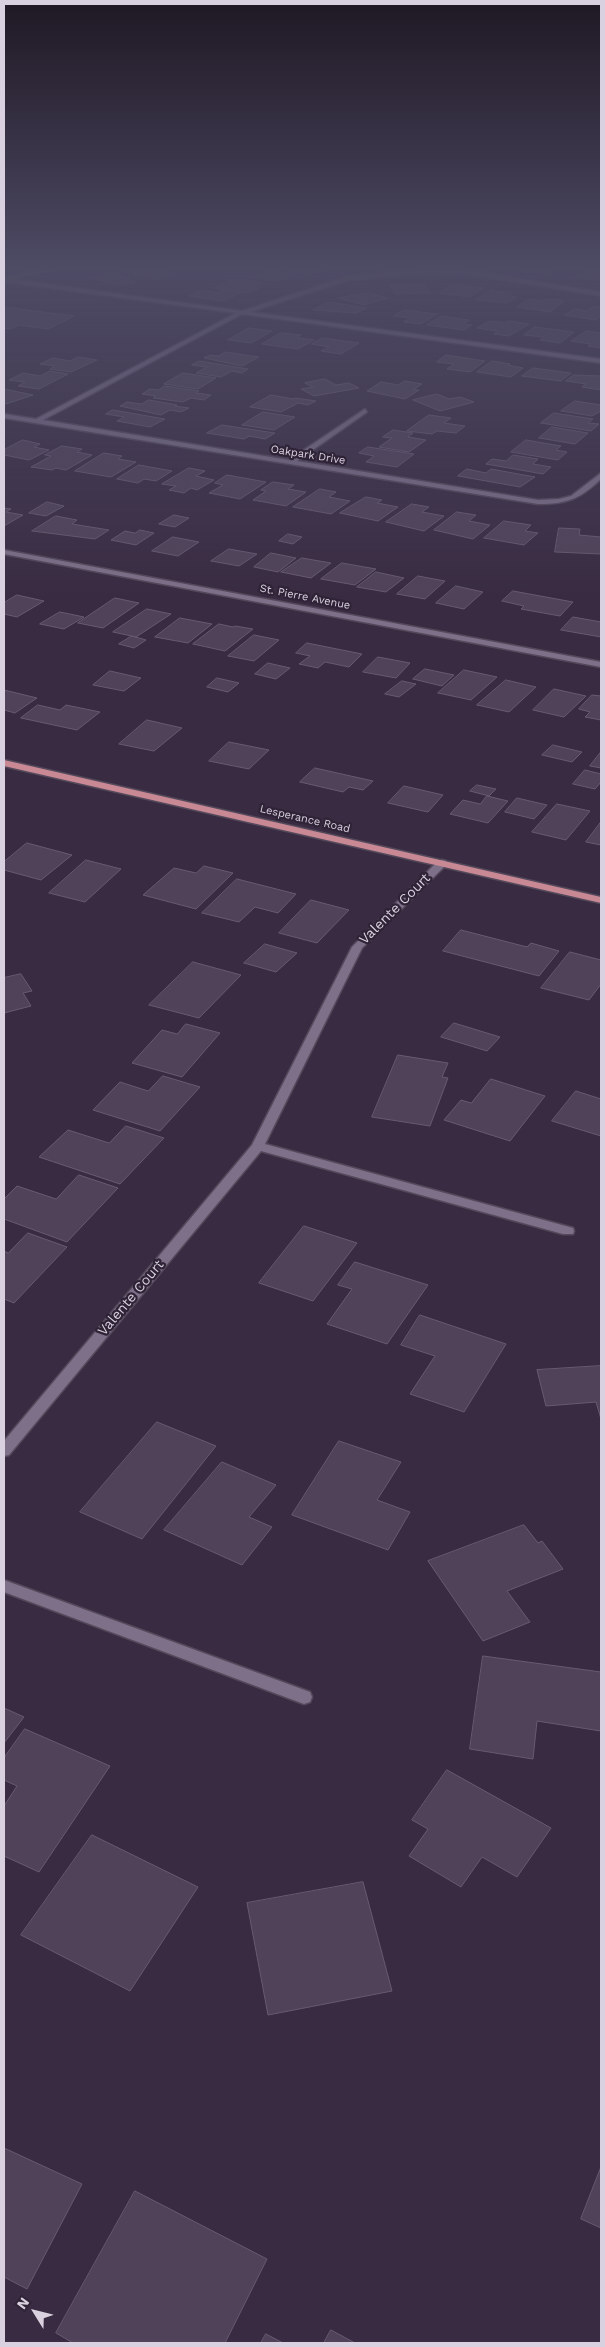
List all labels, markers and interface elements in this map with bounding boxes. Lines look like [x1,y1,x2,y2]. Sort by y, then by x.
street label: Oakpark Drive [270,443,346,467]
street label: St. Pierre Avenue [259,582,351,612]
street label: Lesperance Road [259,802,351,836]
street label: Valente Court [356,870,434,948]
street label: Valente Court [94,1257,168,1339]
north arrow [10,2287,60,2337]
text: N [13,2294,32,2312]

